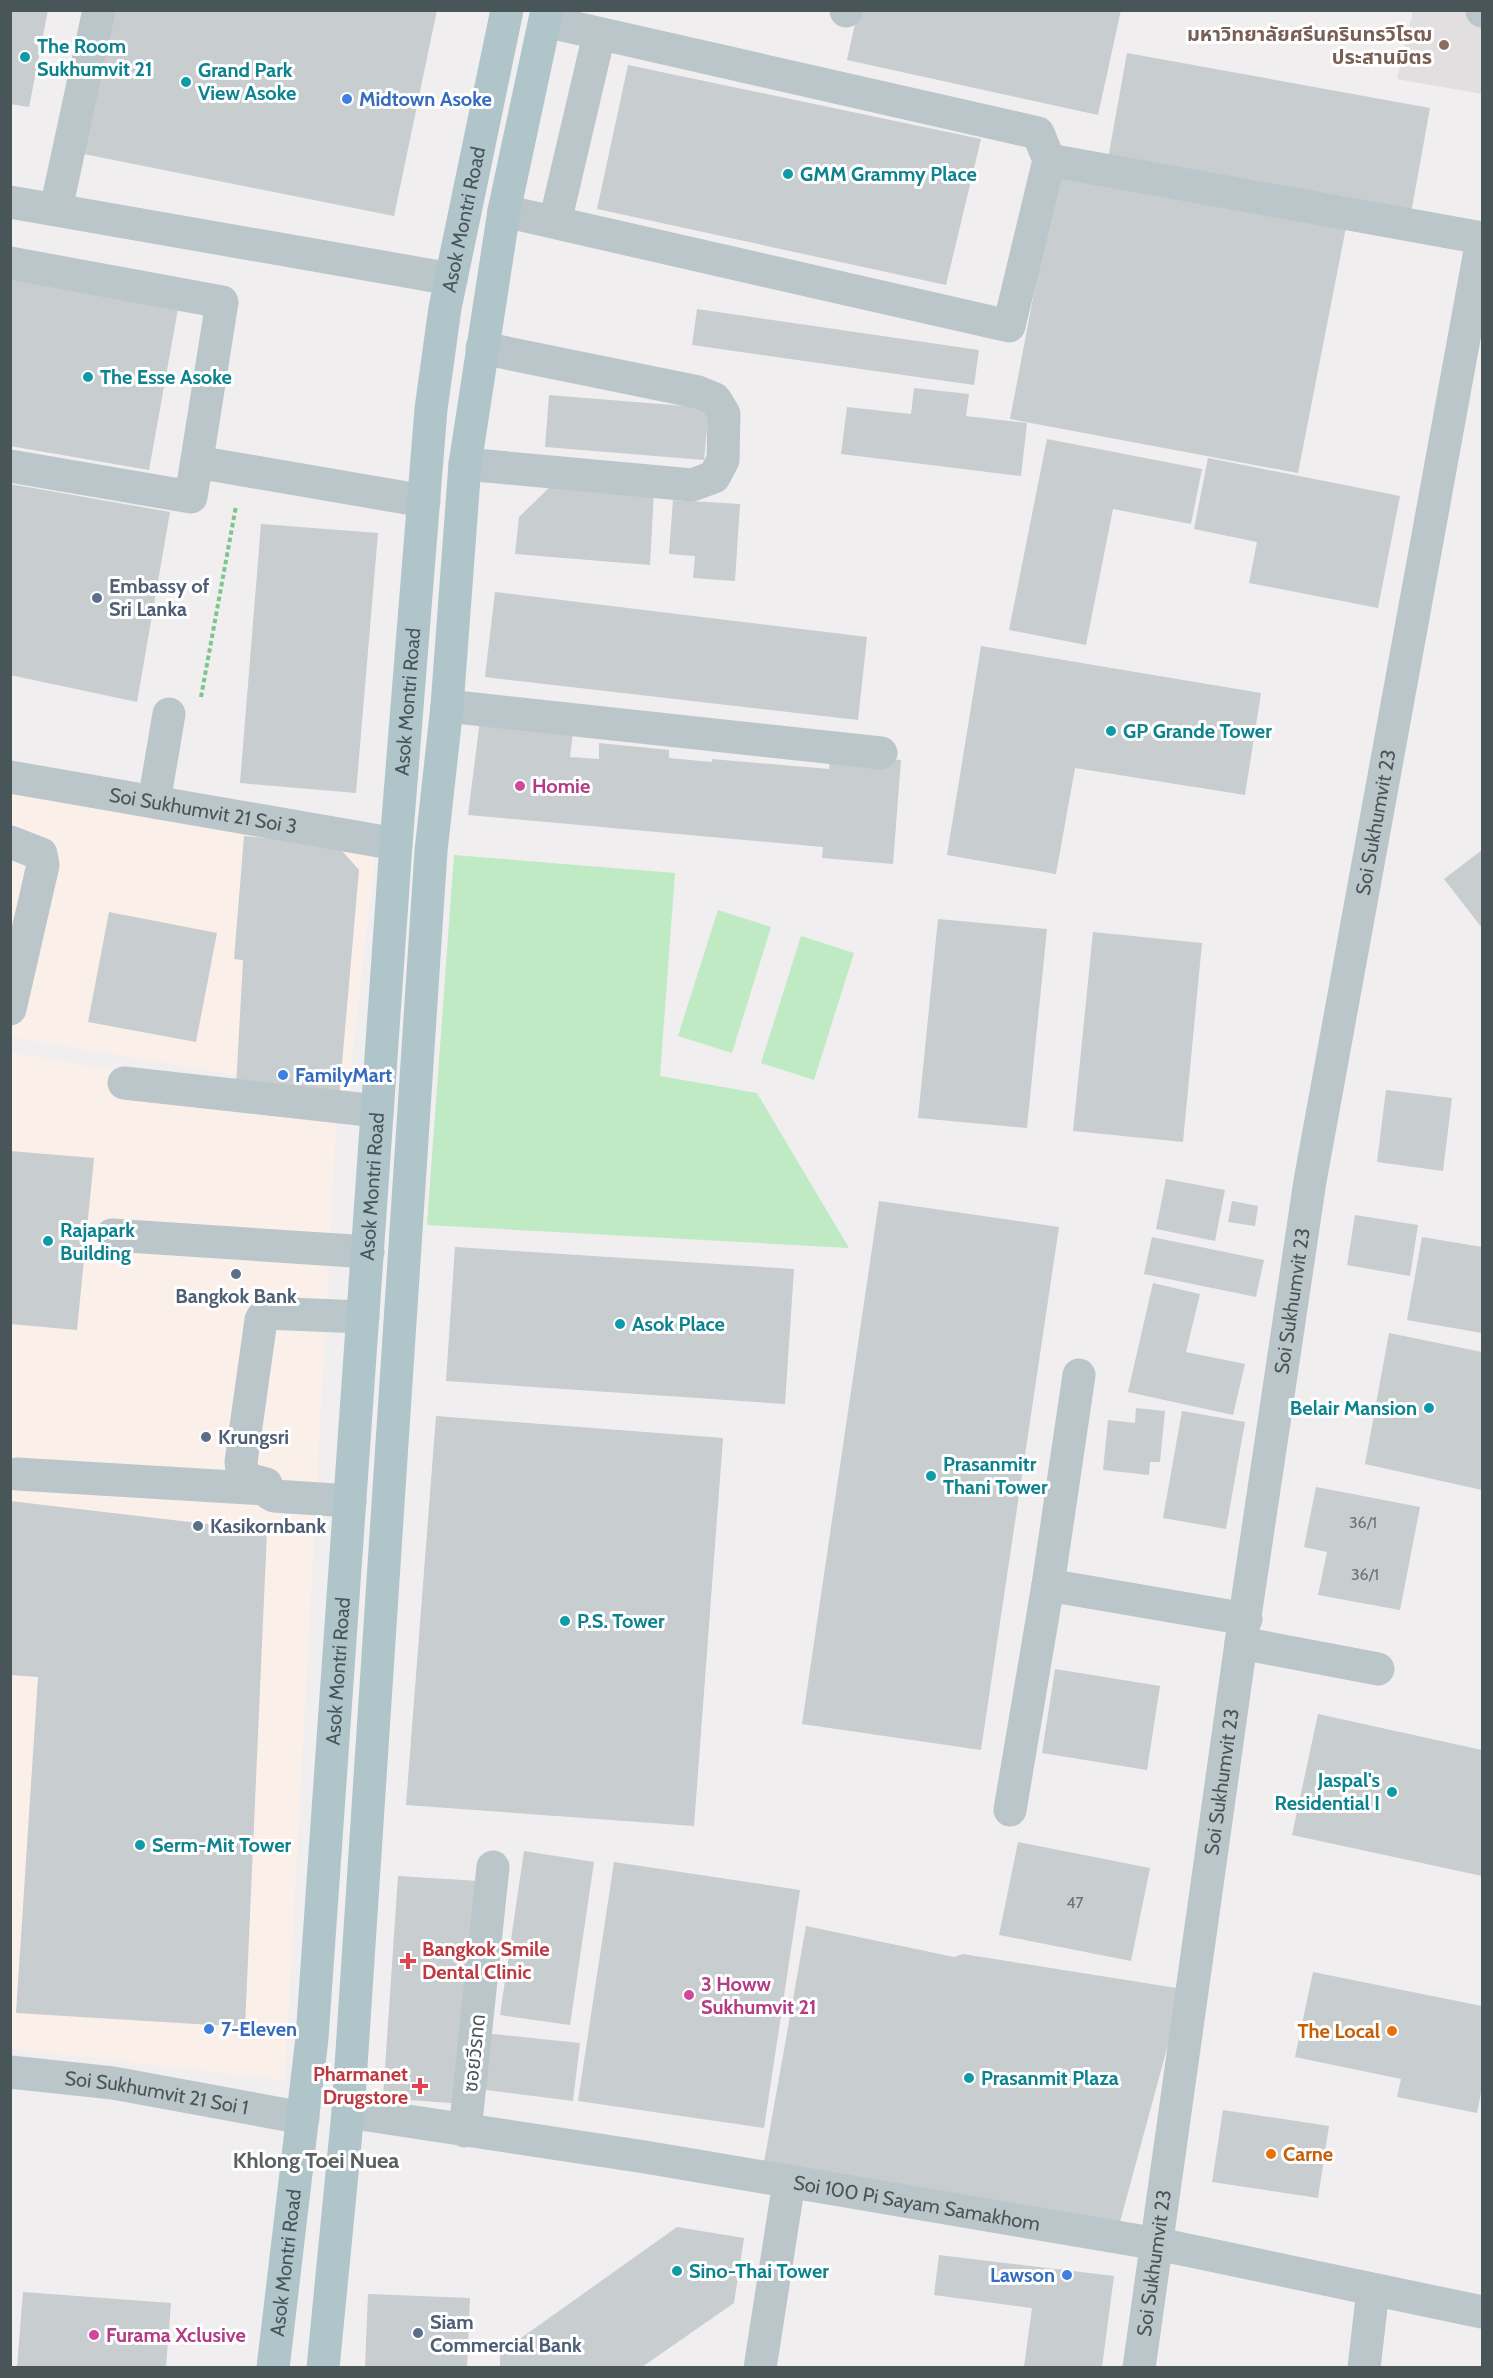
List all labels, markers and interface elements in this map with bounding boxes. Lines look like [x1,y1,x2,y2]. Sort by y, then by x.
place label: มหาวิทยาลัยศรีนครินทรวิโรฒ ประสานมิตร [1187,22,1432,69]
place label: The Room Sukhumvit 21 [37,34,152,81]
marker: มหาวิทยาลัยศรีนครินทรวิโรฒ ประสานมิตร [1437,38,1451,52]
marker: The Room Sukhumvit 21 [18,50,32,64]
place label: Grand Park View Asoke [198,58,296,105]
marker: Grand Park View Asoke [179,75,193,89]
place label: Midtown Asoke [359,87,492,111]
marker: Midtown Asoke [340,92,354,106]
street label: Asok Montri Road [437,144,490,295]
place label: GMM Grammy Place [800,162,977,186]
marker: GMM Grammy Place [781,167,795,181]
place label: The Esse Asoke [100,365,232,389]
marker: The Esse Asoke [81,370,95,384]
place label: Embassy of Sri Lanka [109,574,209,621]
marker: Embassy of Sri Lanka [90,591,104,605]
street label: Asok Montri Road [390,627,425,777]
place label: GP Grande Tower [1123,719,1272,743]
marker: GP Grande Tower [1104,724,1118,738]
street label: Soi Sukhumvit 23 [1350,747,1401,897]
place label: Homie [532,774,590,798]
marker: Homie [513,779,527,793]
street label: Soi Sukhumvit 21 Soi 3 [107,782,299,839]
place label: FamilyMart [295,1063,392,1087]
marker: FamilyMart [276,1068,290,1082]
street label: Asok Montri Road [355,1112,389,1261]
place label: Rajapark Building [60,1218,135,1265]
street label: Soi Sukhumvit 23 [1269,1226,1315,1376]
marker: Rajapark Building [41,1234,55,1248]
marker: Bangkok Bank [229,1267,243,1281]
place label: Bangkok Bank [175,1284,297,1308]
place label: Asok Place [632,1312,725,1336]
marker: Asok Place [613,1317,627,1331]
place label: Belair Mansion [1290,1396,1417,1420]
marker: Belair Mansion [1422,1401,1436,1415]
place label: Krungsri [218,1425,289,1449]
marker: Krungsri [199,1430,213,1444]
place label: Prasanmitr Thani Tower [943,1452,1048,1499]
marker: Prasanmitr Thani Tower [924,1469,938,1483]
house number: 36/1 [1349,1513,1377,1532]
place label: Kasikornbank [210,1514,326,1538]
marker: Kasikornbank [191,1519,205,1533]
house number: 36/1 [1351,1565,1379,1584]
street label: Asok Montri Road [321,1596,355,1746]
place label: P.S. Tower [577,1609,665,1633]
marker: P.S. Tower [558,1614,572,1628]
street label: Soi Sukhumvit 23 [1199,1707,1244,1857]
place label: Jaspal's Residential I [1275,1768,1380,1815]
marker: Jaspal's Residential I [1385,1785,1399,1799]
place label: Serm-Mit Tower [152,1833,291,1857]
marker: Serm-Mit Tower [133,1838,147,1852]
house number: 47 [1066,1893,1084,1912]
place label: Bangkok Smile Dental Clinic [422,1937,550,1984]
marker: Bangkok Smile Dental Clinic [399,1952,417,1970]
place label: 3 Howw Sukhumvit 21 [701,1972,816,2019]
marker: 3 Howw Sukhumvit 21 [682,1988,696,2002]
street label: ซอยวีรทด [458,2013,490,2093]
place label: 7-Eleven [221,2017,297,2041]
place label: The Local [1298,2019,1380,2043]
marker: 7-Eleven [202,2022,216,2036]
marker: The Local [1385,2024,1399,2038]
place label: Pharmanet Drugstore [313,2062,408,2109]
street label: Soi Sukhumvit 21 Soi 1 [63,2066,250,2120]
place label: Prasanmit Plaza [981,2066,1119,2090]
marker: Prasanmit Plaza [962,2071,976,2085]
marker: Pharmanet Drugstore [413,2079,427,2093]
place label: Carne [1283,2142,1333,2166]
district label: Khlong Toei Nuea [233,2147,399,2174]
marker: Carne [1264,2147,1278,2161]
street label: Soi 100 Pi Sayam Samakhom [792,2170,1042,2236]
street label: Asok Montri Road [265,2188,306,2338]
street label: Soi Sukhumvit 23 [1132,2188,1176,2338]
place label: Sino-Thai Tower [689,2259,829,2283]
place label: Lawson [990,2263,1055,2287]
marker: Sino-Thai Tower [670,2264,684,2278]
marker: Lawson [1060,2268,1074,2282]
place label: Siam Commercial Bank [430,2310,582,2357]
place label: Furama Xclusive [106,2323,246,2347]
marker: Siam Commercial Bank [411,2326,425,2340]
marker: Furama Xclusive [87,2328,101,2342]

